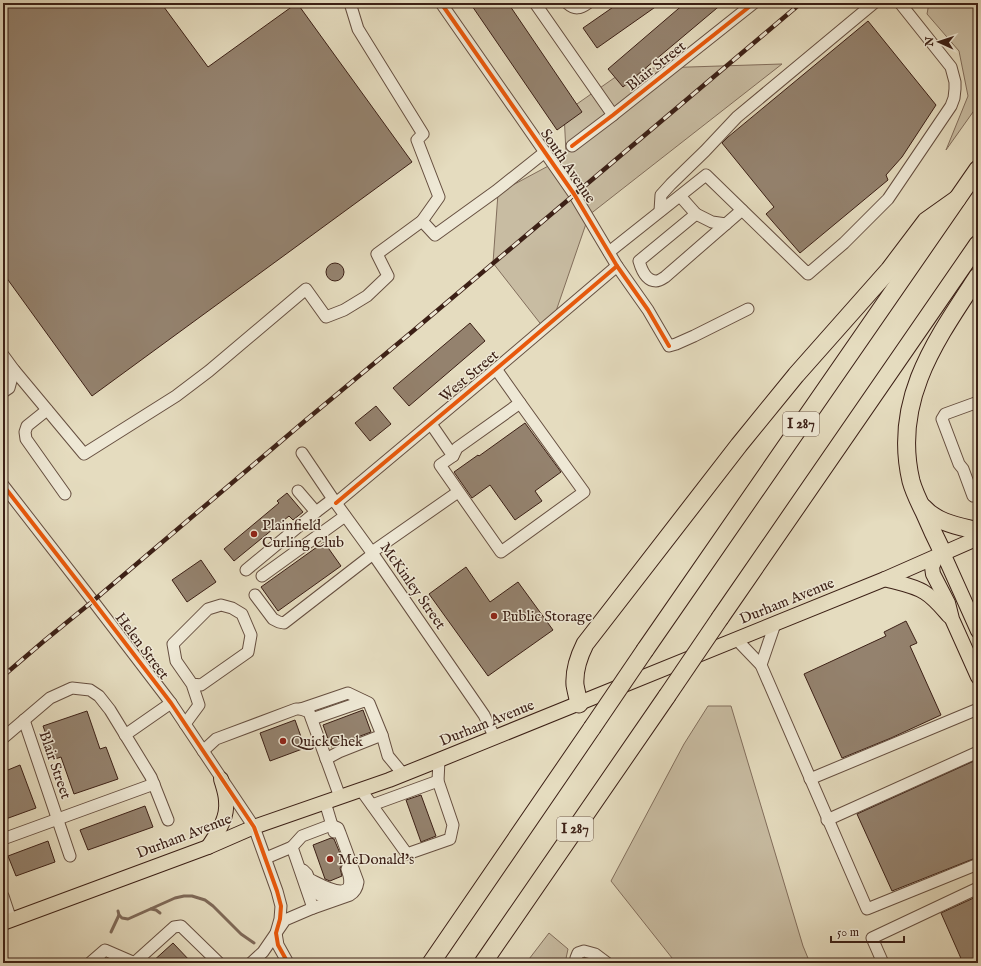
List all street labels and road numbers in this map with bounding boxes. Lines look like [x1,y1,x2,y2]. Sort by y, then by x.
street label: Blair Street [622,37,690,95]
street label: South Avenue [536,125,600,207]
street label: West Street [436,346,502,406]
road number: I 287 [783,412,819,436]
street label: McKinley Street [376,539,450,633]
street label: Durham Avenue [737,573,837,629]
street label: Helen Street [111,609,173,683]
street label: Durham Avenue [437,695,537,751]
street label: Blair Street [35,729,75,801]
street label: Durham Avenue [134,809,234,863]
road number: I 287 [557,817,593,841]

